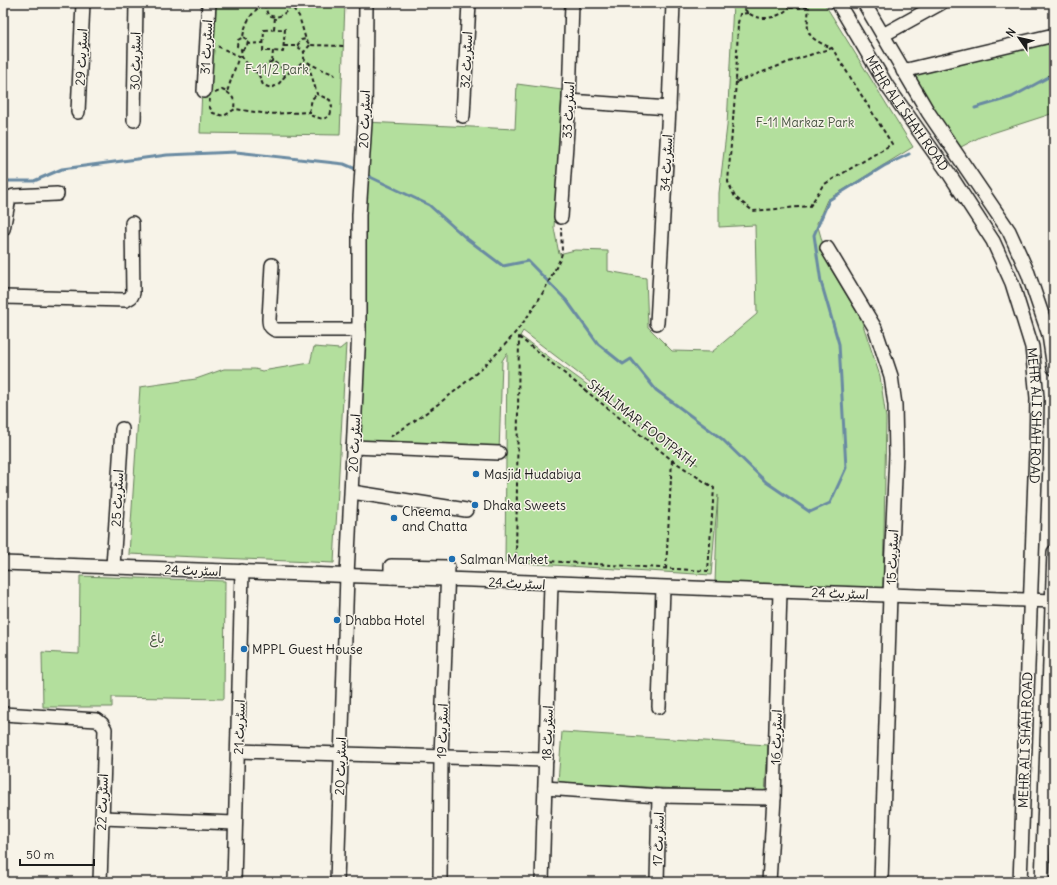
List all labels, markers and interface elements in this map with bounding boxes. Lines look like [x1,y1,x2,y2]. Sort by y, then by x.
north arrow [999,18,1039,58]
street label: اسٹریٹ 31 [197,19,216,75]
text: N [1003,25,1019,39]
street label: اسٹریٹ 29 [72,28,91,86]
street label: اسٹریٹ 32 [457,31,476,89]
street label: اسٹریٹ 30 [126,32,145,91]
street label: MEHR ALI SHAH ROAD [862,52,952,174]
park label: F-11/2 Park [245,61,309,78]
street label: اسٹریٹ 33 [559,81,578,139]
street label: اسٹریٹ 20 [355,90,374,149]
park label: F-11 Markaz Park [756,114,855,131]
street label: اسٹریٹ 34 [657,134,676,192]
street label: MEHR ALI SHAH ROAD [1023,347,1045,484]
street label: SHALIMAR FOOTPATH [584,376,699,471]
street label: اسٹریٹ 20 [344,413,365,473]
place label: Masjid Hudabiya [484,466,581,483]
street label: اسٹریٹ 25 [108,469,127,527]
marker: Masjid Hudabiya [471,469,481,479]
place label: Dhaka Sweets [483,497,566,514]
marker: Dhaka Sweets [470,500,480,510]
place label: Cheema and Chatta [402,503,467,535]
marker: Cheema and Chatta [389,513,399,523]
street label: اسٹریٹ 15 [883,529,902,585]
place label: Salman Market [460,551,549,568]
marker: Salman Market [447,554,457,564]
street label: اسٹریٹ 24 [164,561,222,580]
street label: اسٹریٹ 24 [488,574,546,593]
street label: اسٹریٹ 24 [811,584,869,603]
place label: Dhabba Hotel [345,612,425,629]
marker: Dhabba Hotel [332,615,342,625]
park label: باغ [149,630,165,648]
place label: MPPL Guest House [252,641,363,658]
marker: MPPL Guest House [239,644,249,654]
street label: MEHR ALI SHAH ROAD [1015,672,1036,808]
street label: اسٹریٹ 21 [230,699,249,755]
street label: اسٹریٹ 19 [433,703,452,759]
street label: اسٹریٹ 18 [538,705,557,761]
street label: اسٹریٹ 16 [767,709,786,765]
street label: اسٹریٹ 20 [331,737,350,796]
street label: اسٹریٹ 22 [93,773,112,831]
street label: اسٹریٹ 17 [649,812,668,866]
scale bar [20,841,94,867]
text: 50 m [26,847,55,862]

